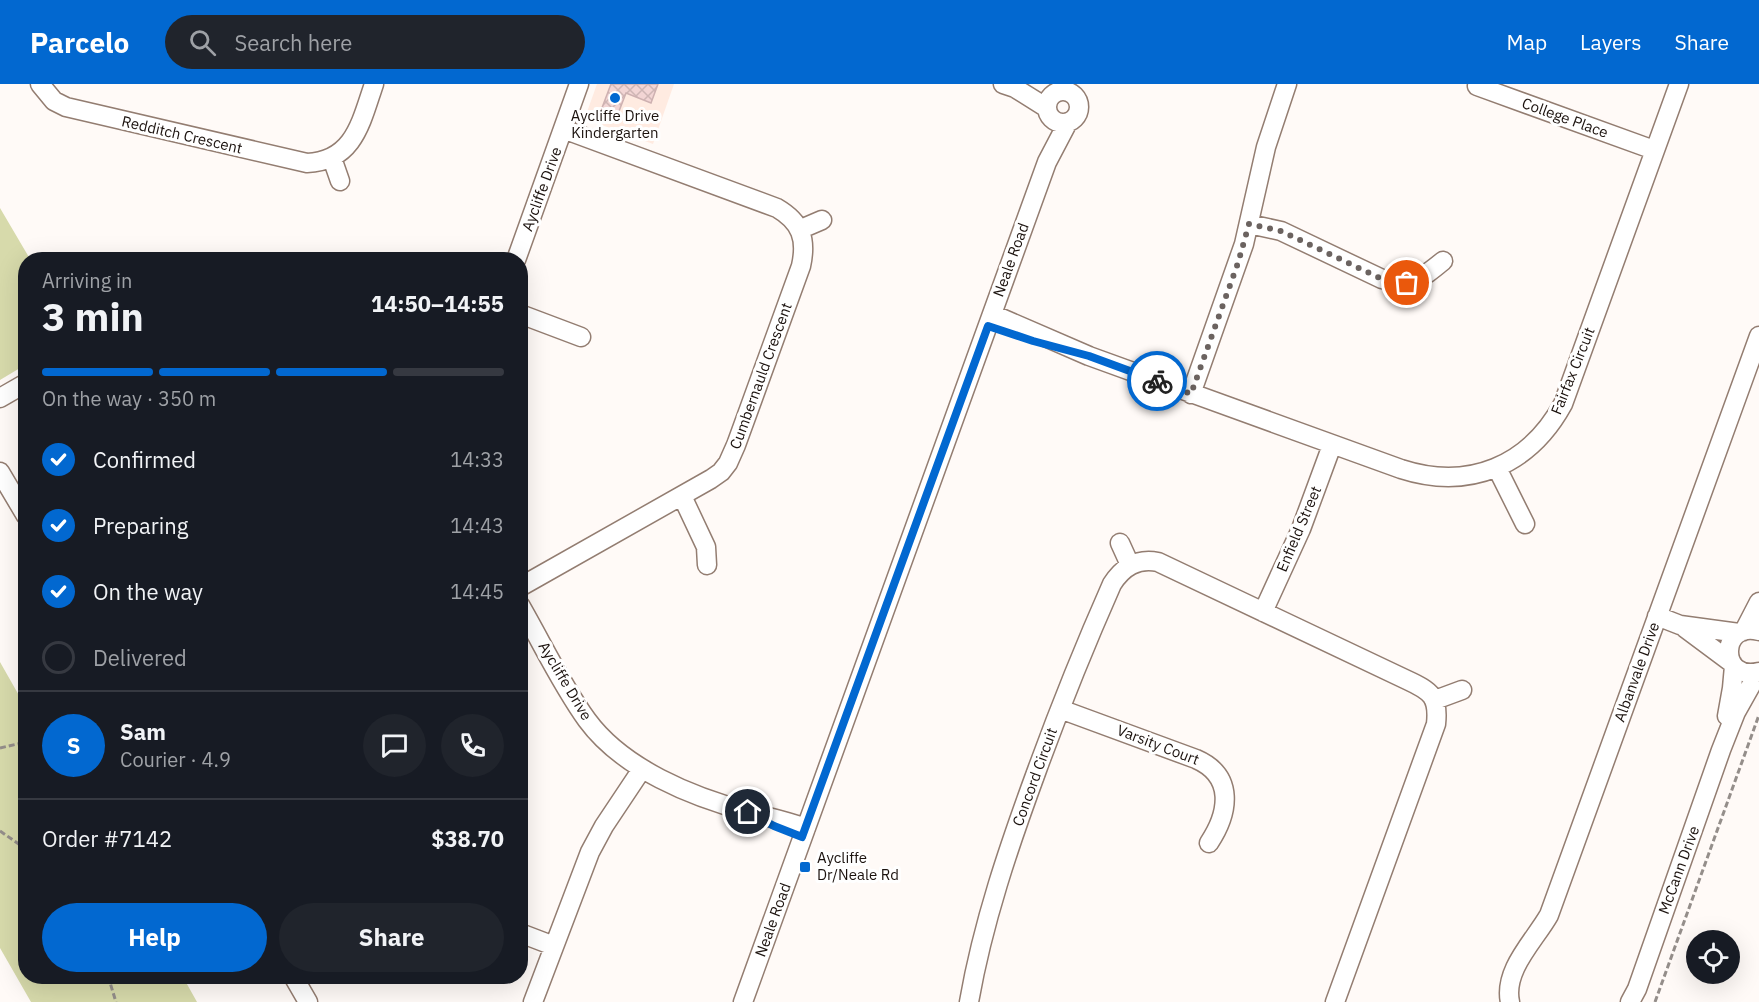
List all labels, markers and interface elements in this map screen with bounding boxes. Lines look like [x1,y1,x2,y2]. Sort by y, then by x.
search box [165,15,585,69]
text: Parcelo [30,24,129,61]
icon: search [186,26,219,59]
text: Search here [234,28,352,57]
text: Map [1507,28,1547,56]
text: Layers [1580,28,1642,56]
text: Share [1675,28,1729,56]
marker: Aycliffe Drive Kindergarten [608,91,622,105]
street label: College Place [1519,93,1611,142]
place label: Aycliffe Drive Kindergarten [571,106,659,142]
street label: Redditch Crescent [120,111,244,158]
street label: Aycliffe Drive [517,144,566,234]
street label: Neale Road [988,220,1033,299]
pin [1381,257,1432,308]
icon: bag [1390,266,1423,299]
text: Arriving in [42,267,132,294]
text: 14:50–14:55 [371,289,504,318]
text: 3 min [42,291,144,342]
street label: Cumbernauld Crescent [725,300,796,452]
street label: Fairfax Circuit [1546,324,1599,417]
courier [1127,351,1187,411]
icon: bike [1141,365,1174,398]
text: On the way · 350 m [42,385,216,412]
icon: check [42,443,75,476]
text: Confirmed [93,445,196,474]
text: 14:33 [450,446,504,473]
street label: Enfield Street [1272,483,1325,575]
icon: check [42,509,75,542]
text: Preparing [93,511,188,540]
text: 14:43 [450,512,504,539]
icon: check [42,575,75,608]
text: On the way [93,577,203,606]
text: 14:45 [450,578,504,605]
street label: Albanvale Drive [1610,619,1663,724]
street label: Aycliffe Drive [535,638,596,724]
text: Delivered [93,643,187,672]
button: chat [363,714,426,777]
button: phone [441,714,504,777]
text: Sam [120,717,166,746]
street label: Varsity Court [1114,720,1202,769]
street label: Concord Circuit [1008,725,1061,829]
text: S [67,731,80,760]
text: Courier · 4.9 [120,746,231,773]
pin [722,786,773,837]
icon: home [731,795,764,828]
street label: McCann Drive [1654,823,1703,917]
text: Order #7142 [42,824,172,853]
text: $38.70 [431,824,504,853]
place label: Aycliffe Dr/Neale Rd [817,848,899,884]
marker: Aycliffe Dr/Neale Rd [798,860,812,874]
street label: Neale Road [750,880,795,959]
button: Help [42,903,267,972]
button: Share [279,903,504,972]
map controls [1686,930,1740,984]
button: locate [1686,930,1740,984]

